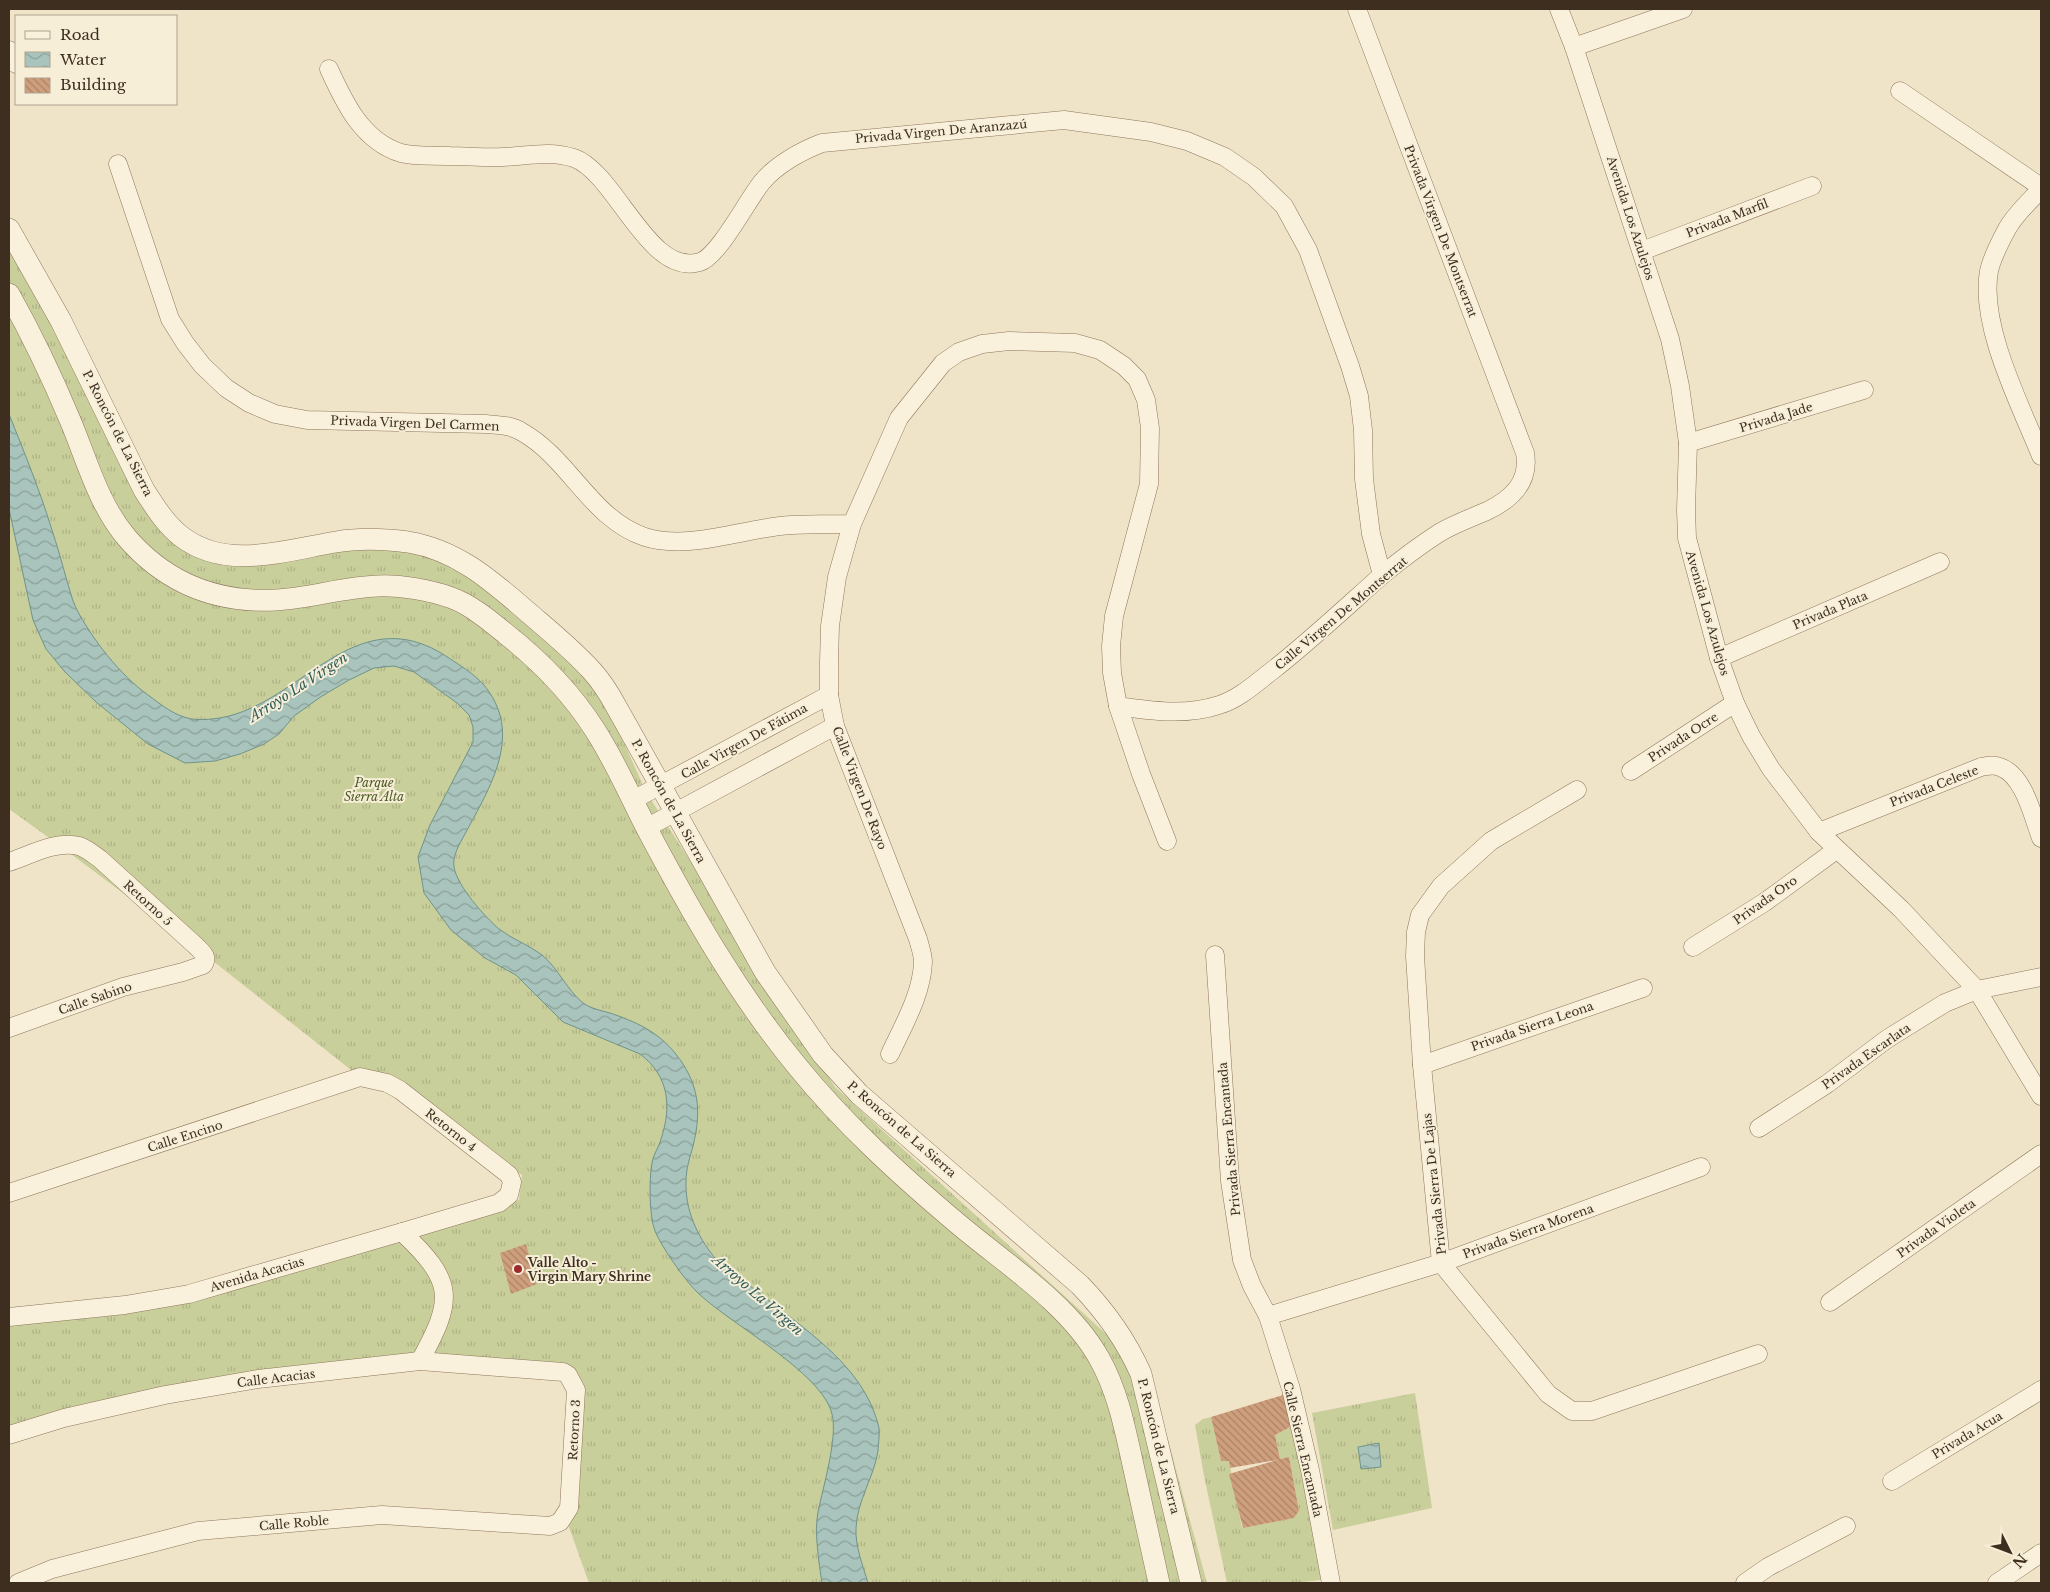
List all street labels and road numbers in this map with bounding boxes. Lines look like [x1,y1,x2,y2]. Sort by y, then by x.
street label: Privada Virgen De Aranzazú [854,116,1028,146]
street label: Privada Virgen De Montserrat [1401,143,1481,320]
street label: Avenida Los Azulejos [1604,153,1658,282]
street label: Privada Marfil [1684,195,1770,241]
street label: P. Roncón de La Sierra [80,368,156,499]
street label: Privada Jade [1738,399,1815,435]
street label: Privada Virgen Del Carmen [330,413,500,433]
street label: Avenida Los Azulejos [1683,548,1733,677]
street label: Calle Virgen De Montserrat [1272,553,1411,673]
street label: Privada Plata [1790,587,1870,633]
street label: Calle Virgen De Fátima [678,700,810,782]
street label: Privada Ocre [1645,709,1721,765]
street label: Calle Virgen De Rayo [830,724,890,852]
street label: P. Roncón de La Sierra [629,736,709,866]
street label: Privada Celeste [1887,762,1981,810]
street label: Privada Oro [1730,872,1800,928]
street label: Retorno 5 [120,877,176,929]
street label: Calle Sabino [56,978,134,1018]
street label: Privada Sierra Leona [1469,998,1595,1054]
street label: Privada Escarlata [1819,1020,1913,1092]
street label: Privada Sierra Encantada [1215,1061,1243,1217]
street label: P. Roncón de La Sierra [845,1078,960,1181]
street label: Retorno 4 [422,1105,480,1155]
street label: Privada Sierra De Lajas [1419,1113,1449,1255]
street label: Calle Encino [146,1117,225,1155]
street label: Privada Violeta [1894,1195,1979,1261]
street label: Privada Sierra Morena [1461,1200,1596,1262]
street label: Avenida Acacias [207,1253,306,1295]
street label: Calle Acacias [236,1366,316,1390]
street label: P. Roncón de La Sierra [1135,1377,1183,1516]
street label: Calle Sierra Encantada [1280,1380,1326,1519]
street label: Retorno 3 [565,1399,583,1461]
street label: Privada Acua [1929,1408,2005,1462]
street label: Calle Roble [258,1512,330,1534]

